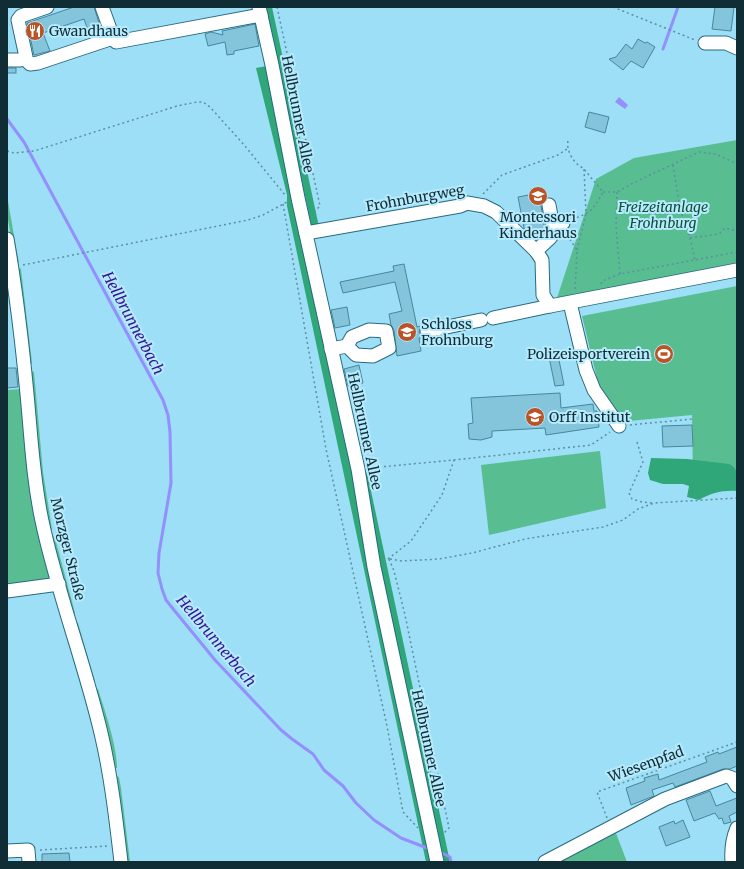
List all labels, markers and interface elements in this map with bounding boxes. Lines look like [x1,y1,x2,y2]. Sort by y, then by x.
restaurant icon: Gwandhaus [24,20,46,42]
place label: Gwandhaus [49,22,128,40]
street label: Hellbrunner Allee [278,54,318,174]
street label: Frohnburgweg [364,180,466,216]
school or university icon: Montessori Kinderhaus [527,185,549,207]
park label: Freizeitanlage Frohnburg [617,198,708,232]
place label: Montessori Kinderhaus [499,208,577,242]
water label: Hellbrunnerbach [98,267,169,378]
place label: Schloss Frohnburg [421,315,494,349]
school or university icon: Schloss Frohnburg [396,321,418,343]
sports icon: Polizeisportverein [653,343,675,365]
place label: Polizeisportverein [527,345,650,363]
street label: Hellbrunner Allee [344,371,386,491]
school or university icon: Orff Institut [524,406,546,428]
place label: Orff Institut [549,408,631,426]
street label: Morzger Straße [47,496,89,602]
water label: Hellbrunnerbach [172,590,260,691]
street label: Hellbrunner Allee [408,688,450,808]
street label: Wiesenpfad [605,742,687,786]

